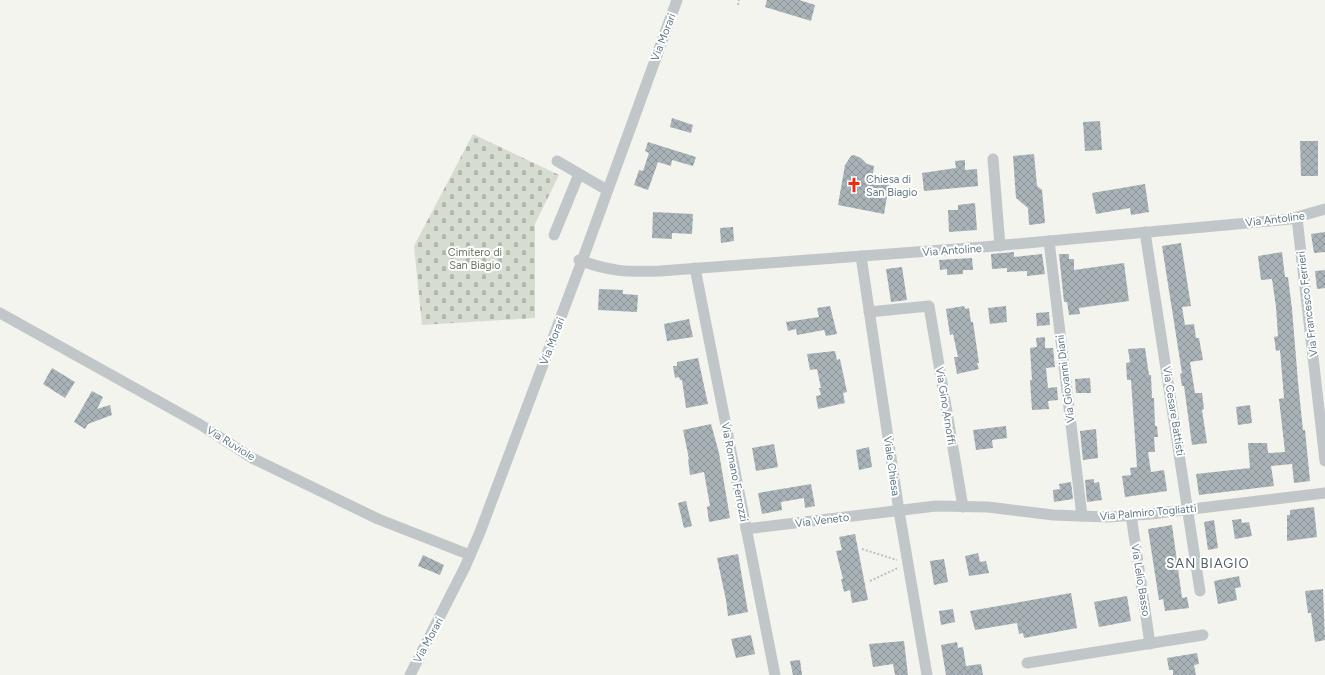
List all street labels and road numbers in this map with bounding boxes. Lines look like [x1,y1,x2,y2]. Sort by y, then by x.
street label: Via Morari [648,12,678,63]
street label: Via Antoline [1245,209,1305,230]
street label: Via Antoline [922,242,982,259]
street label: Via Francesco Ferrieri [1295,250,1320,357]
street label: Via Morari [537,316,567,367]
street label: Via Giovanni Diani [1054,334,1077,424]
street label: Via Cesare Battisti [1160,365,1187,457]
street label: Via Gino Arnoffi [933,366,958,446]
street label: Via Romano Ferrozzi [718,421,751,523]
street label: Via Ruviole [204,423,257,463]
street label: Viale Chiesa [881,435,902,497]
street label: Via Palmiro Togliatti [1099,502,1197,523]
street label: Via Veneto [794,511,850,530]
street label: Via Lelio Basso [1128,543,1153,617]
street label: Via Morari [411,615,446,665]

